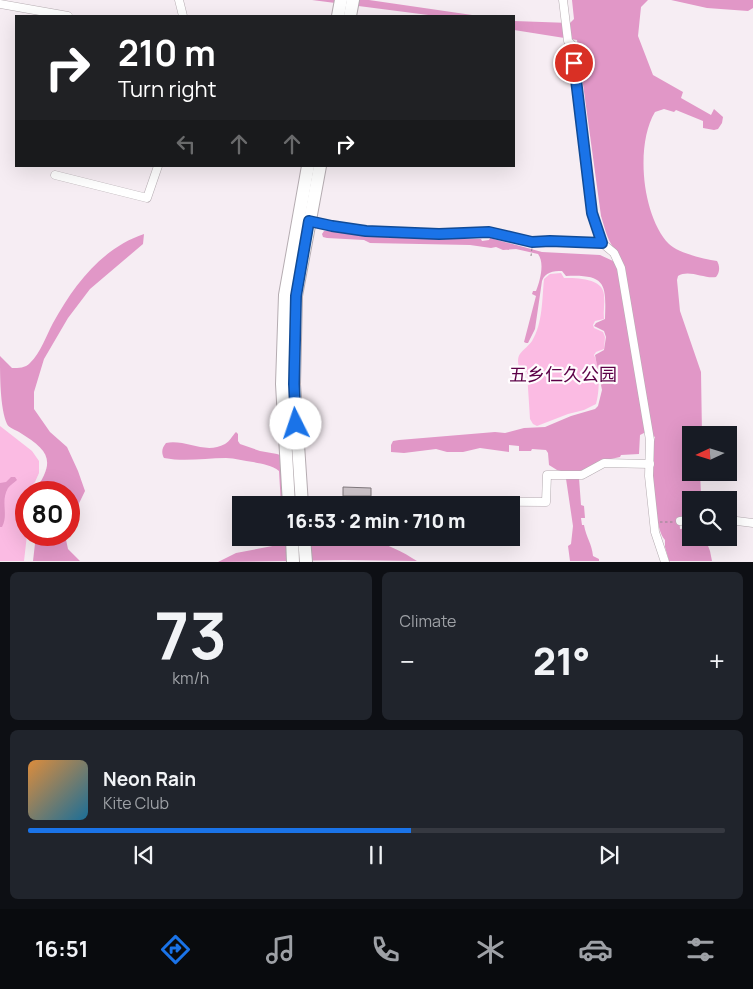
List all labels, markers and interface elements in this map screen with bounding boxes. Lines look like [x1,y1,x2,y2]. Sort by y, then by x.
text: 210 m [118,29,216,77]
icon: right [35,35,100,100]
pin [553,42,595,84]
icon: arrive [560,49,588,77]
text: Turn right [118,74,216,104]
icon: left [172,130,200,158]
icon: ahead [225,130,253,158]
icon: ahead [278,130,306,158]
icon: right [331,130,359,158]
park label: 五乡仁久公园 [509,362,617,386]
position arrow [269,397,321,449]
north arrow [682,426,738,481]
map controls [682,426,737,546]
speed limit sign: 80 [15,481,80,546]
button: search [682,491,737,546]
text: 16:53 · 2 min · 710 m [287,508,465,534]
text: 73 [155,590,227,679]
text: Climate [400,610,456,632]
text: 21° [533,634,590,686]
text: − [400,642,415,680]
text: + [709,642,725,680]
text: km/h [172,667,209,689]
text: Neon Rain [103,766,196,792]
text: Kite Club [103,792,169,814]
icon: previous [130,841,158,869]
icon: pause [362,841,390,869]
icon: next [595,841,623,869]
icon: directions [158,932,193,967]
icon: music [263,932,298,967]
icon: phone [368,932,403,967]
icon: climate [473,932,508,967]
icon: car [578,932,613,967]
icon: filters [683,932,718,967]
text: 16:51 [35,934,88,964]

